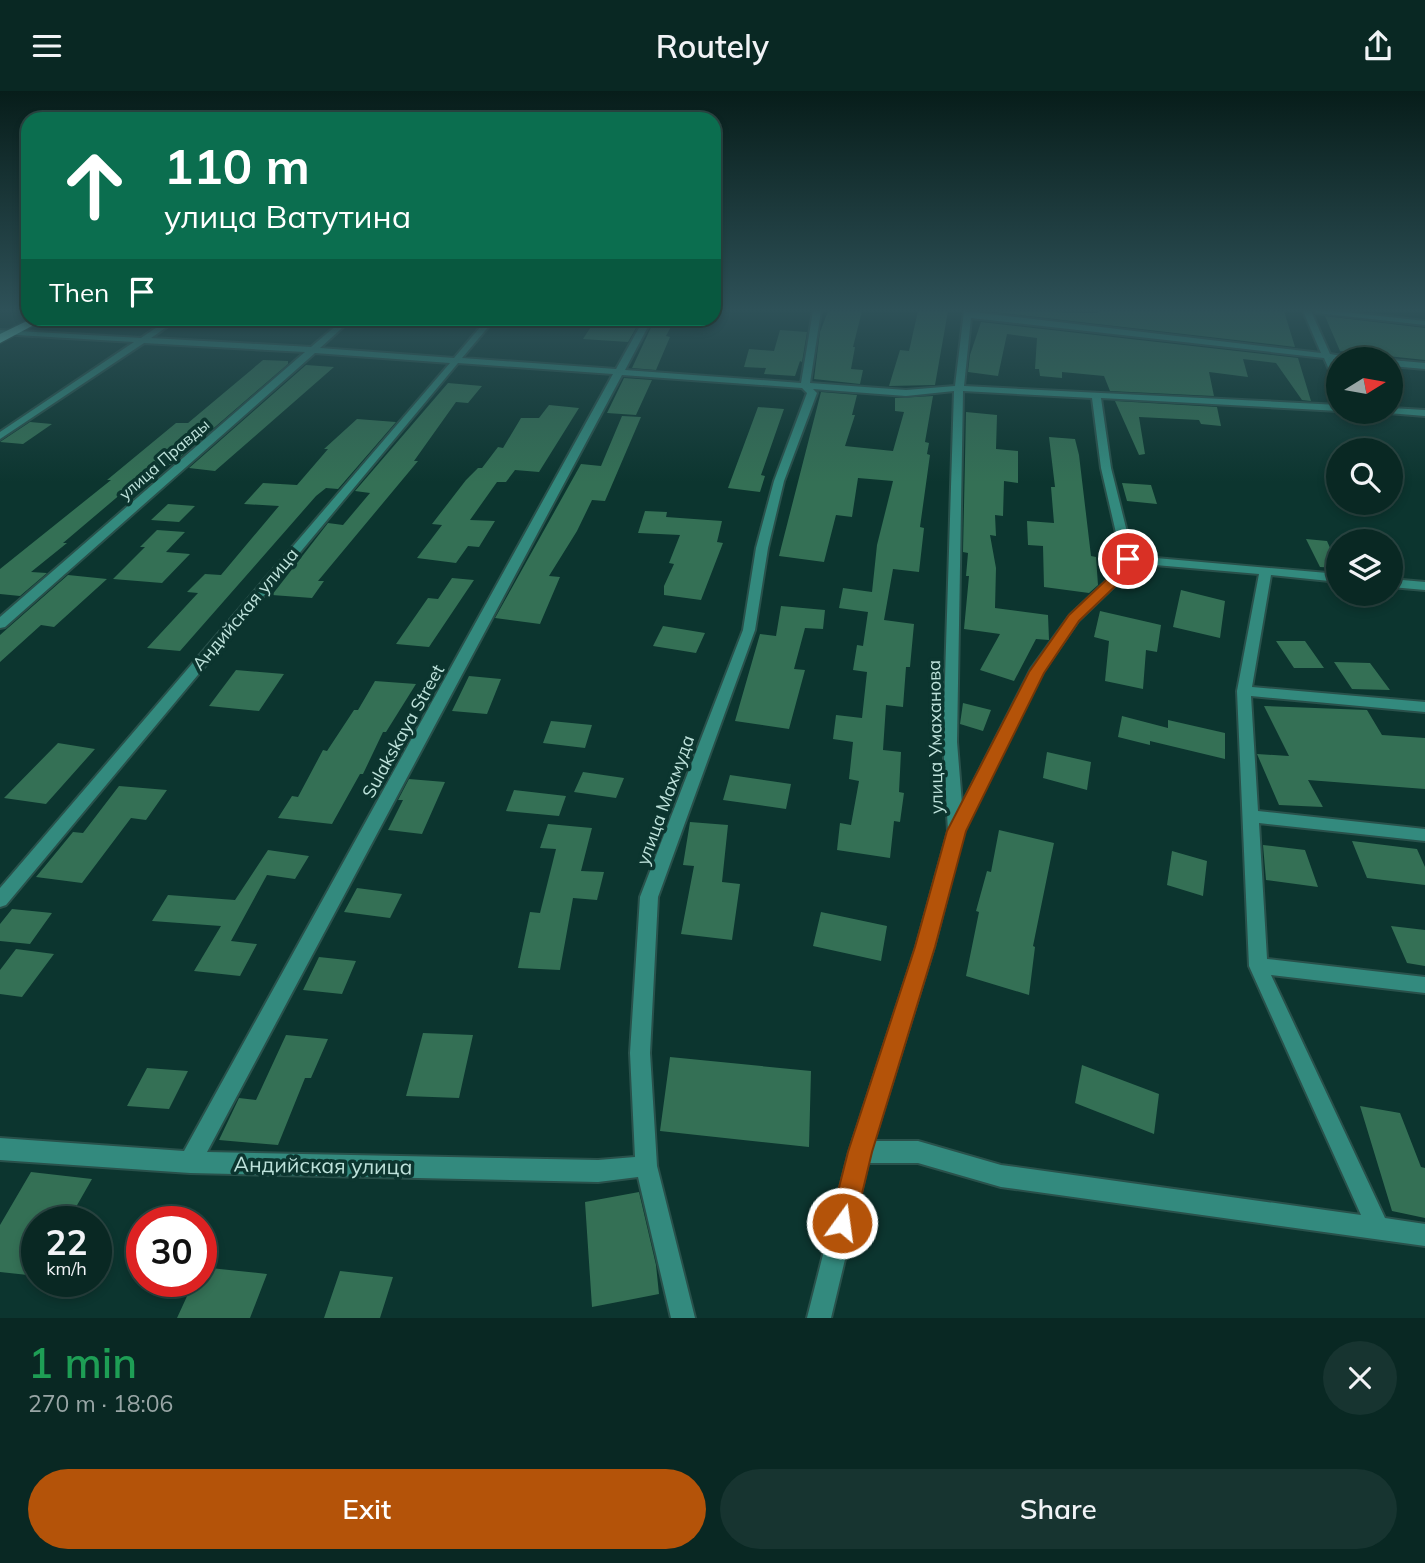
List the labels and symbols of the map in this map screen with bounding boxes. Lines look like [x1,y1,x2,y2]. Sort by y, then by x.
north arrow [1326,347,1404,423]
street label: улица Правды [115,414,213,504]
pin [1098,529,1158,589]
street label: Андийская улица [187,543,303,675]
street label: Sulakskaya Street [357,660,449,802]
street label: улица Умаханова [922,660,948,814]
street label: улица Махмуда [631,732,699,868]
street label: Андийская улица [233,1150,413,1180]
position arrow [805,1186,879,1260]
speed limit sign: 30 [126,1206,217,1297]

